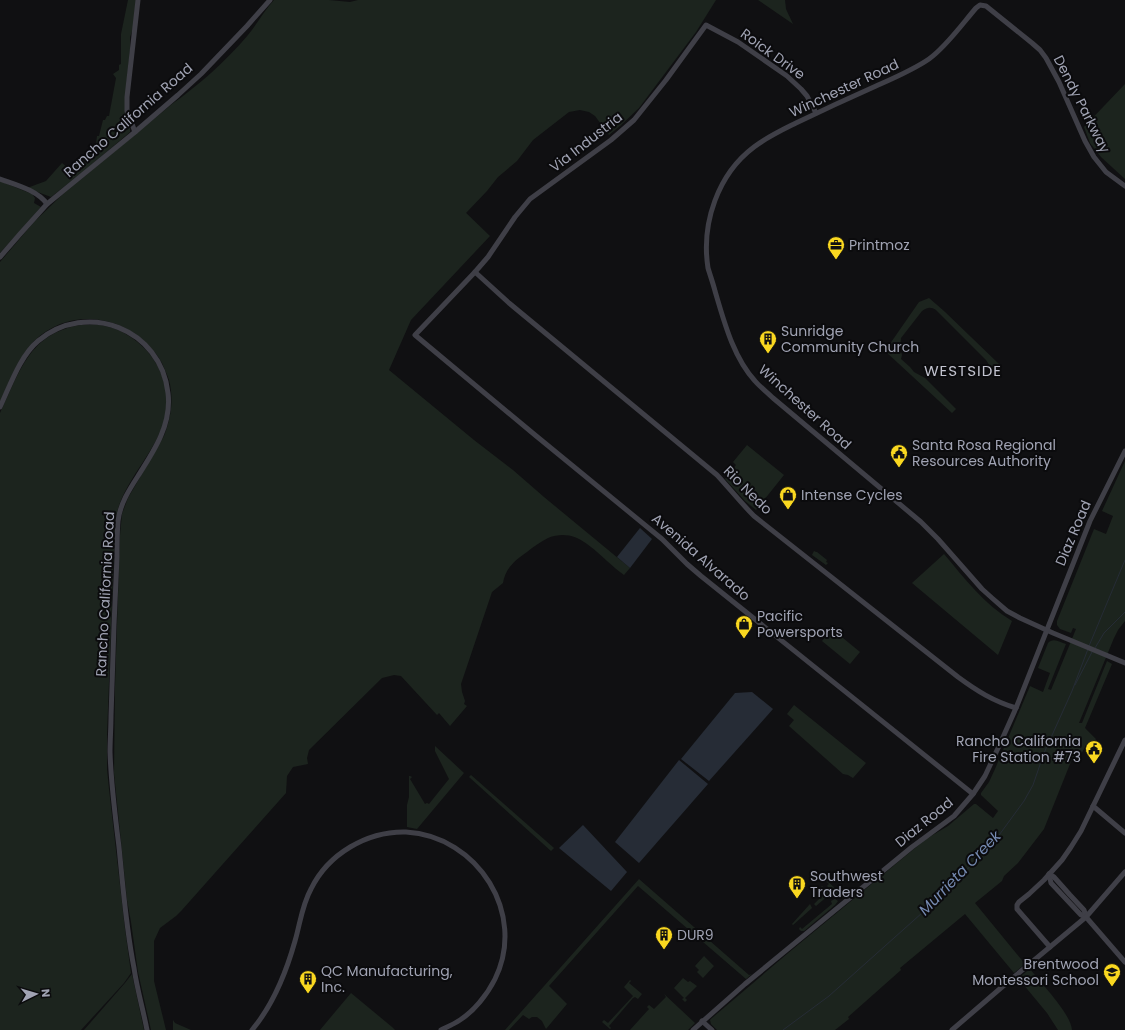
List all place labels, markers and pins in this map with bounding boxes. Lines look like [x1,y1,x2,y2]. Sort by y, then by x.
office icon: Printmoz [826,235,846,260]
place label: Printmoz [849,235,910,255]
place label: Sunridge Community Church [781,321,919,357]
building icon: Sunridge Community Church [758,329,778,354]
place label: Santa Rosa Regional Resources Authority [912,435,1056,471]
public building icon: Santa Rosa Regional Resources Authority [889,443,909,468]
shop icon: Intense Cycles [778,485,798,510]
place label: Intense Cycles [801,485,903,505]
place label: Pacific Powersports [757,606,843,642]
shop icon: Pacific Powersports [734,614,754,639]
place label: Rancho California Fire Station #73 [956,731,1081,767]
public building icon: Rancho California Fire Station #73 [1084,739,1104,764]
place label: Southwest Traders [810,866,883,902]
building icon: Southwest Traders [787,874,807,899]
building icon: DUR9 [654,925,674,950]
place label: DUR9 [677,925,714,945]
place label: Brentwood Montessori School [972,954,1099,990]
place label: QC Manufacturing, Inc. [321,961,453,997]
school or university icon: Brentwood Montessori School [1102,962,1122,987]
building icon: QC Manufacturing, Inc. [298,969,318,994]

